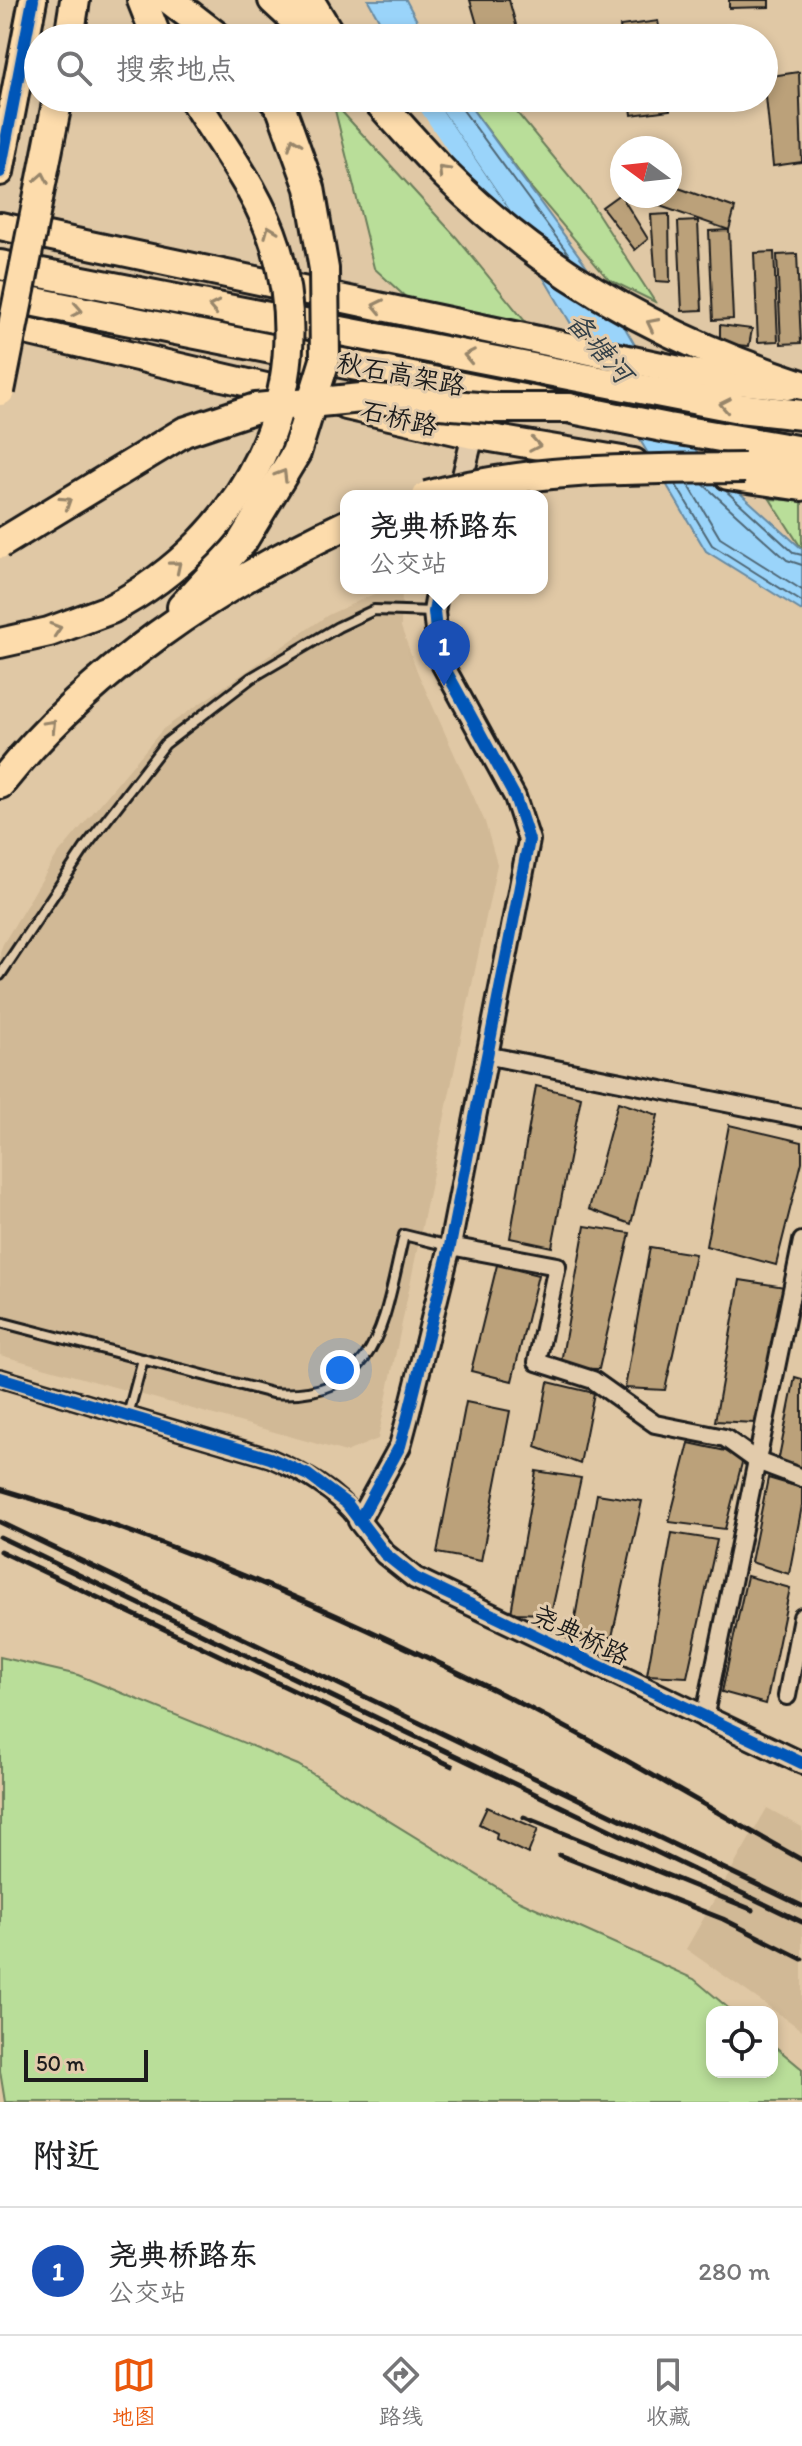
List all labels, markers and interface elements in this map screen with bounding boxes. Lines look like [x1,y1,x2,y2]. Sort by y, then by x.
search box [24,24,778,112]
icon: search [52,46,96,90]
text: 搜索地点 [116,50,236,87]
north arrow [610,136,682,208]
one-way arrow [287,137,304,151]
one-way arrow [438,166,452,180]
one-way arrow [33,171,50,185]
one-way arrow [263,225,280,239]
one-way arrow [372,298,385,315]
one-way arrow [207,299,221,316]
one-way arrow [70,300,83,317]
water label: 备塘河 [560,304,643,393]
one-way arrow [645,319,660,334]
street label: 秋石高架路 [334,346,468,402]
one-way arrow [463,348,477,365]
street label: 石桥路 [357,394,441,442]
one-way arrow [718,397,732,414]
one-way arrow [528,436,542,453]
one-way arrow [272,469,288,484]
popup [340,490,548,594]
one-way arrow [57,497,72,512]
text: 尧典桥路东 [369,507,519,544]
text: 公交站 [369,547,447,579]
one-way arrow [167,561,181,576]
pin: 1 [418,620,470,686]
one-way arrow [49,622,63,638]
one-way arrow [41,720,56,734]
your location [320,1350,360,1390]
street label: 尧典桥路 [527,1598,635,1672]
map controls [706,2006,778,2078]
button: locate [706,2006,778,2078]
scale bar [24,2046,148,2082]
text: 50 m [36,2050,85,2077]
text: 附近 [32,2135,100,2176]
text: 尧典桥路东 [108,2236,258,2273]
text: 1 [52,2255,64,2287]
text: 280 m [698,2255,770,2287]
text: 公交站 [108,2276,186,2308]
tab: 地图 [112,2353,156,2430]
tab: 路线 [379,2353,423,2430]
tab: 收藏 [646,2353,690,2430]

